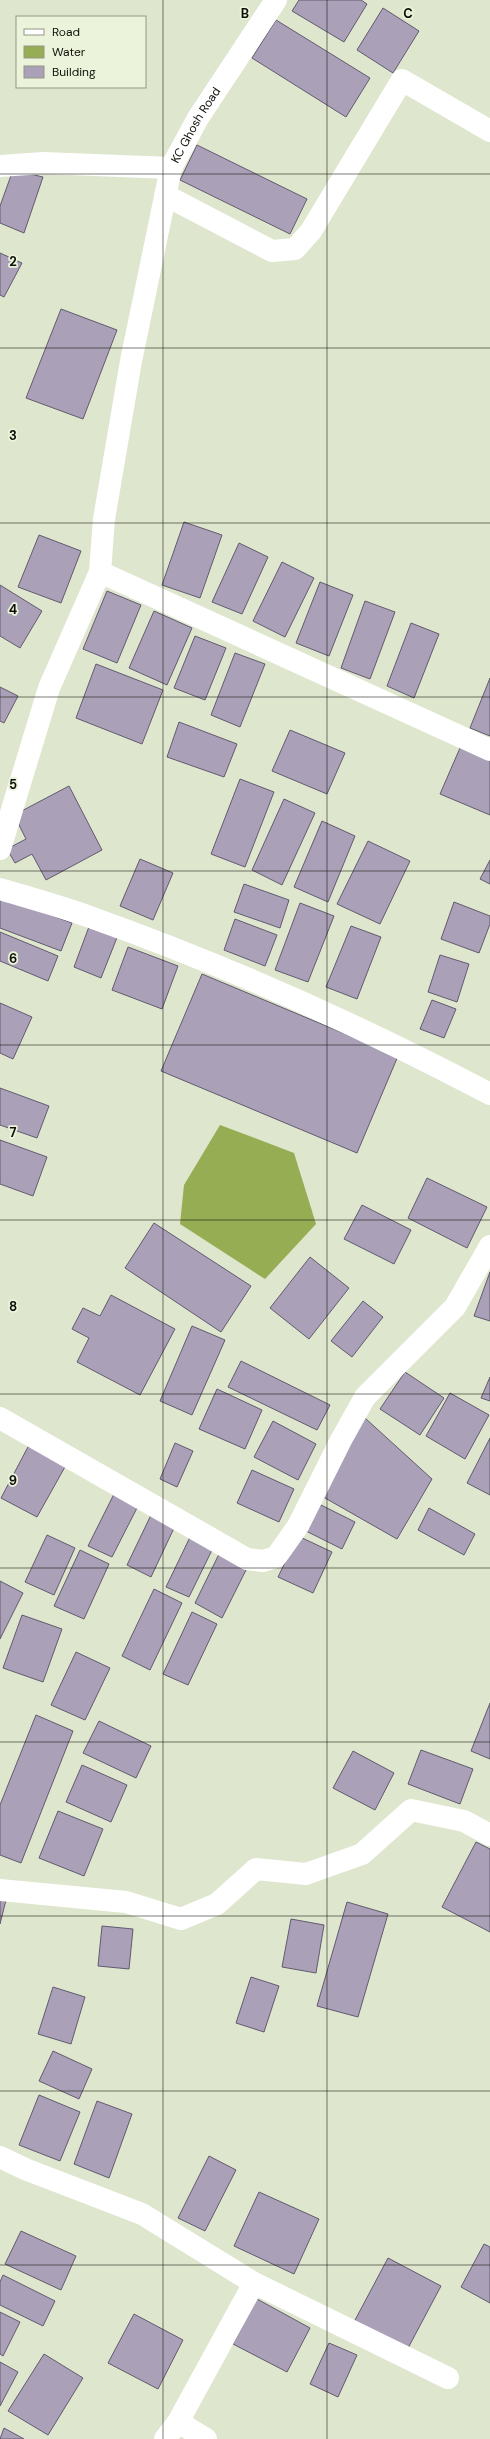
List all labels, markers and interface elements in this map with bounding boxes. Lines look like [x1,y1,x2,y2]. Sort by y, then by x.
text: B [241,5,249,22]
text: C [403,5,413,22]
legend [16,16,146,88]
text: Road [52,24,80,40]
text: Water [52,44,86,60]
text: Building [52,64,96,80]
street label: KC Ghosh Road [167,84,224,166]
text: 2 [9,253,17,270]
text: 3 [9,427,17,444]
text: 4 [9,601,17,618]
text: 5 [9,776,17,793]
text: 6 [9,950,17,967]
text: 7 [10,1124,17,1141]
text: 8 [9,1298,17,1315]
text: 9 [9,1472,17,1489]

